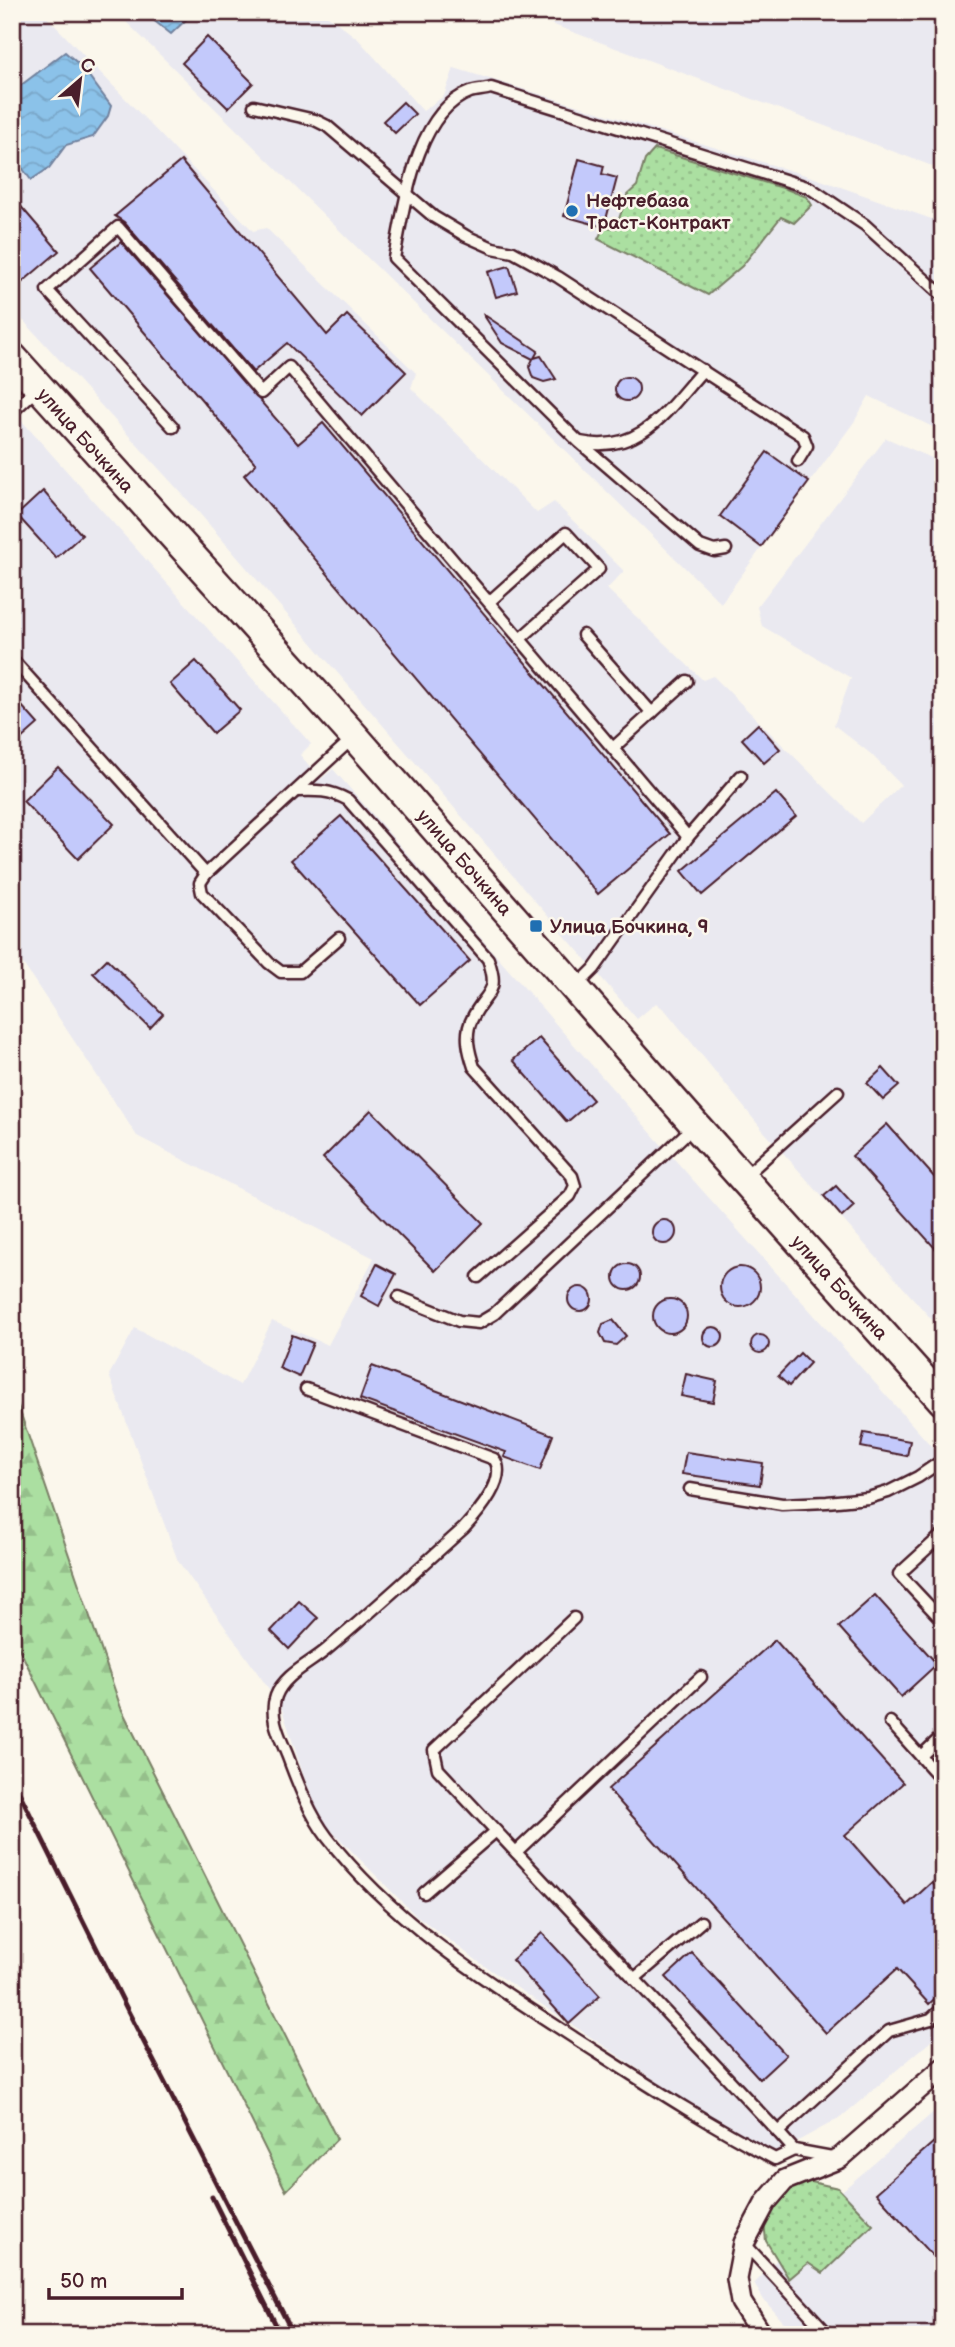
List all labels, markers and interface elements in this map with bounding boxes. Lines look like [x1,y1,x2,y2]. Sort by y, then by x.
north arrow [46,46,116,116]
text: С [76,53,99,80]
place label: Нефтебаза Траст-Контракт [586,190,731,235]
marker: Нефтебаза Траст-Контракт [564,203,580,219]
street label: улица Бочкина [32,384,138,498]
street label: улица Бочкина [411,805,516,921]
place label: Улица Бочкина, 9 [550,916,709,939]
marker: Улица Бочкина, 9 [528,918,544,934]
street label: улица Бочкина [786,1231,892,1345]
scale bar [49,2256,182,2300]
text: 50 m [60,2269,107,2294]

